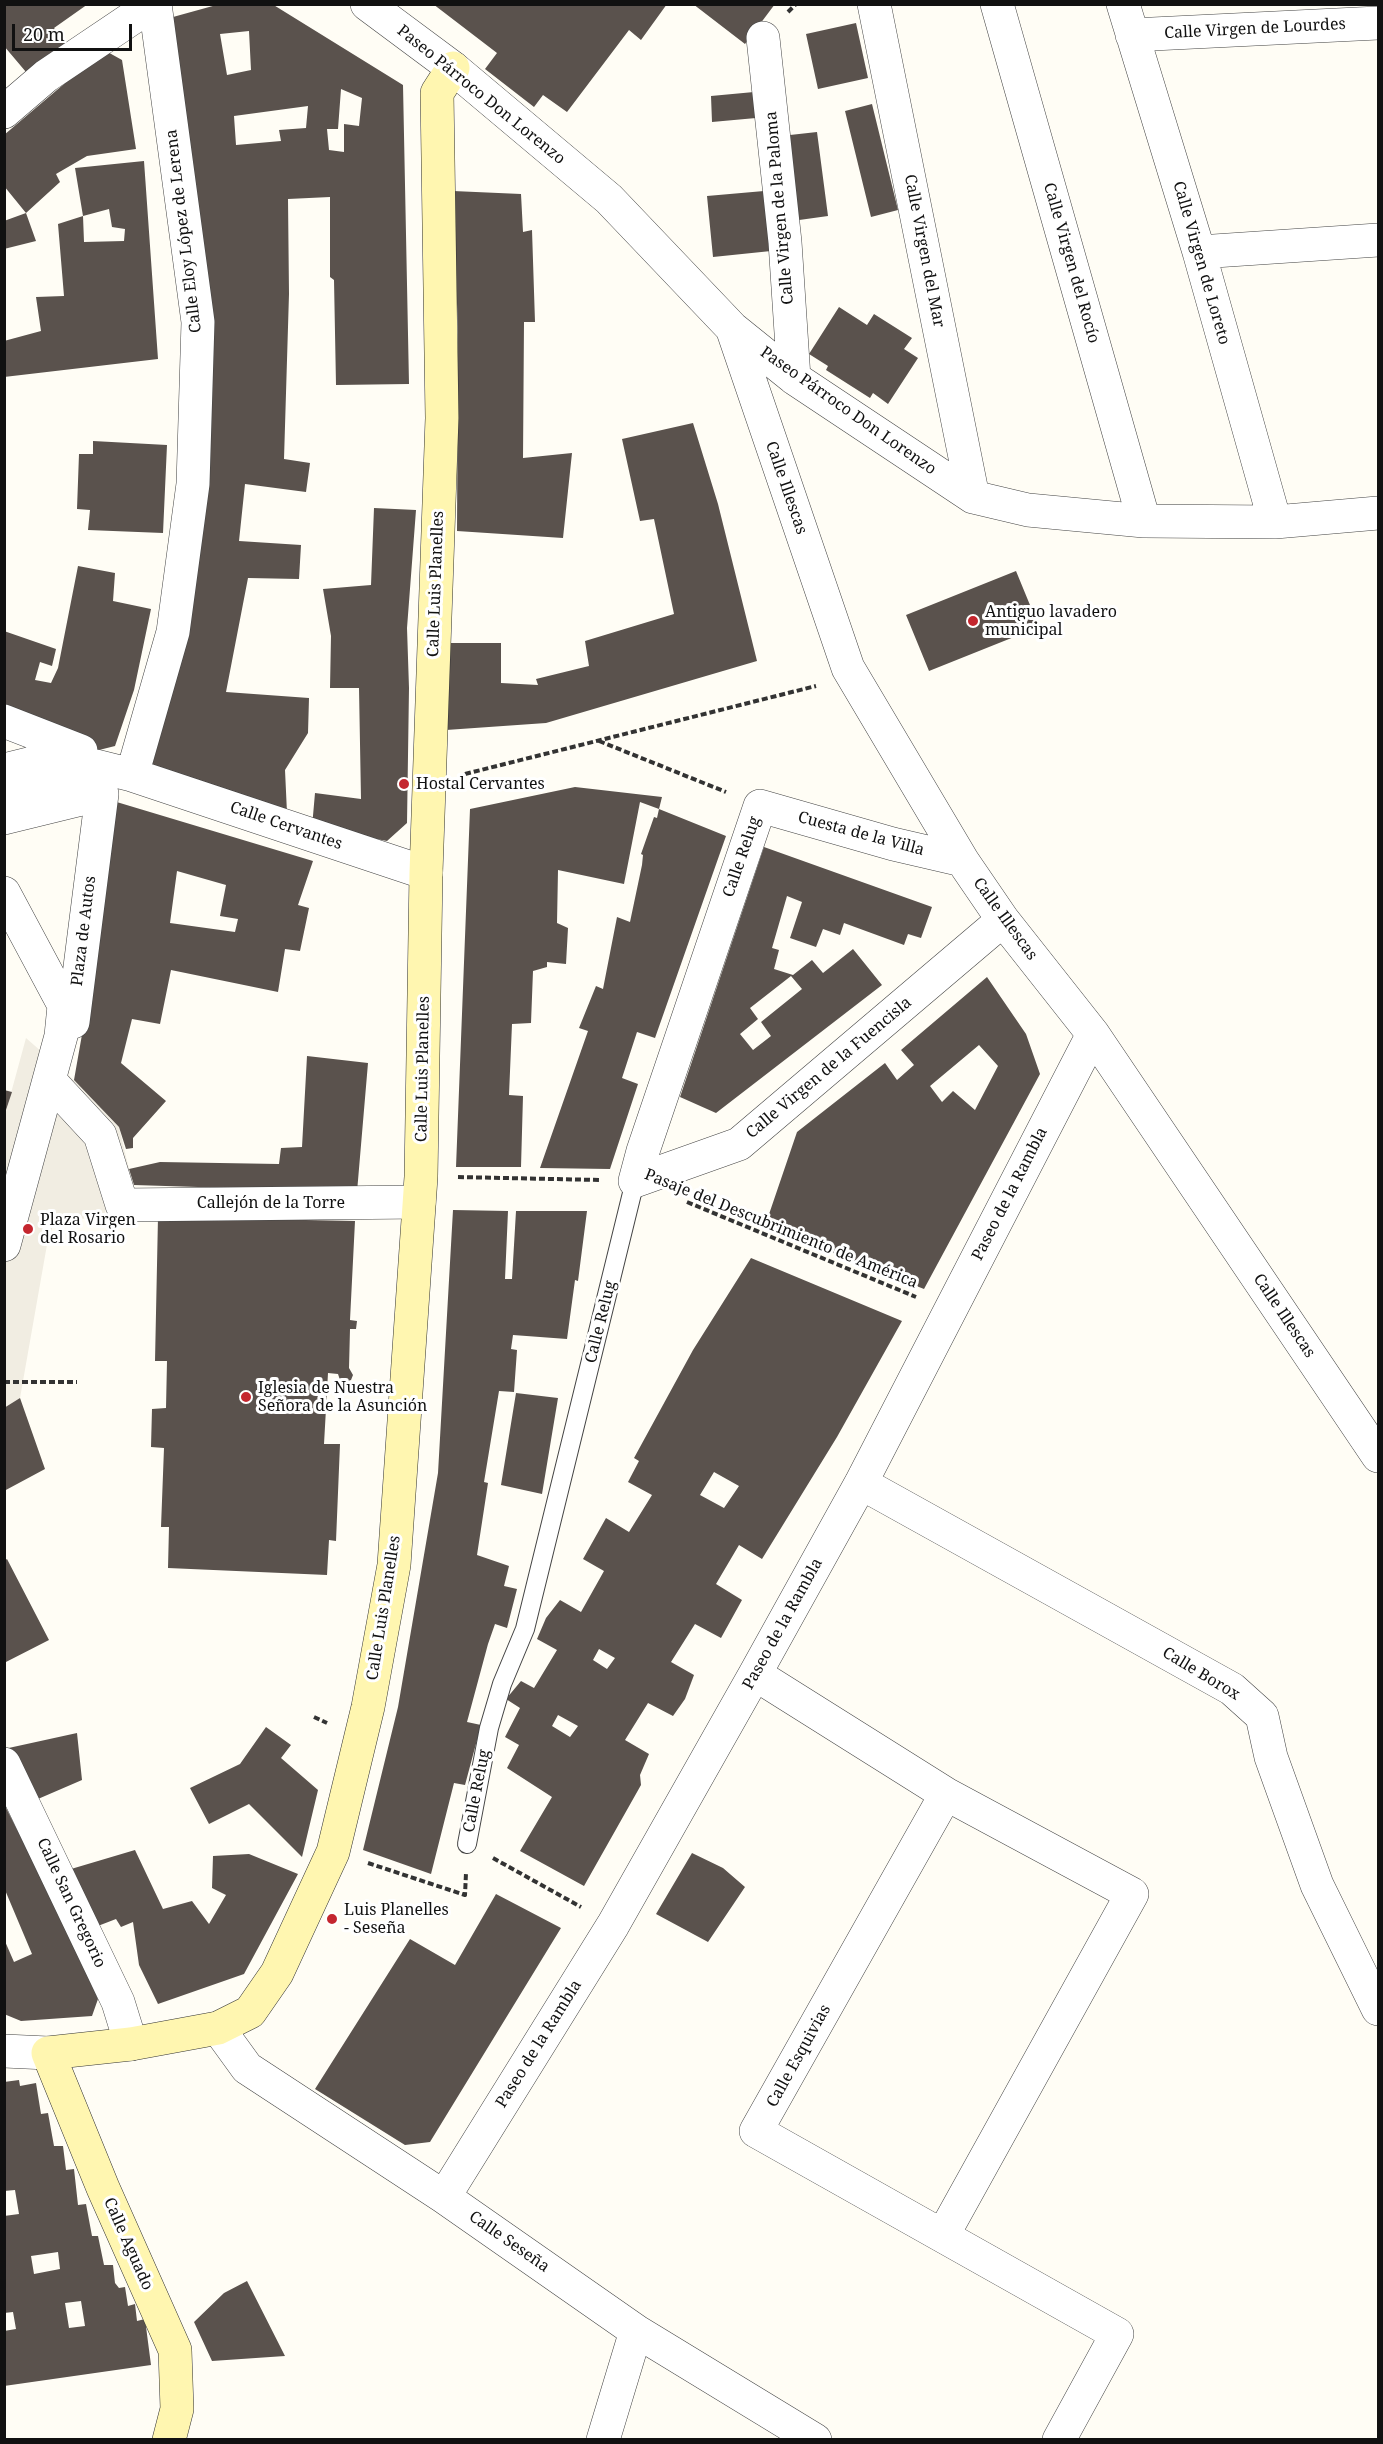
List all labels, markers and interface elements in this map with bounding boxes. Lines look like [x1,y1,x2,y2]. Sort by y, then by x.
scale bar [15,12,135,50]
street label: Calle Virgen de Lourdes [1164,15,1346,43]
street label: Paseo Párroco Don Lorenzo [393,21,569,169]
text: 20 m [23,22,65,46]
street label: Calle Virgen de la Paloma [762,110,798,306]
street label: Calle Eloy López de Lerena [162,128,206,334]
street label: Calle Virgen del Mar [900,173,948,329]
street label: Calle Virgen de Loreto [1168,179,1234,347]
street label: Calle Virgen del Rocío [1039,181,1103,345]
street label: Paseo Párroco Don Lorenzo [756,343,940,479]
street label: Calle Illescas [761,439,811,537]
street label: Calle Luis Planelles [424,511,448,657]
place label: Antiguo lavadero municipal [985,602,1117,640]
marker: Antiguo lavadero municipal [966,614,980,628]
place label: Hostal Cervantes [416,774,545,794]
marker: Hostal Cervantes [397,777,411,791]
street label: Calle Cervantes [227,798,345,854]
street label: Cuesta de la Villa [796,808,926,860]
street label: Calle Relug [719,814,765,900]
street label: Calle Illescas [969,874,1041,964]
street label: Plaza de Autos [68,875,100,987]
street label: Calle Virgen de la Fuencisla [742,993,916,1143]
street label: Calle Luis Planelles [412,996,434,1142]
street label: Paseo de la Rambla [968,1124,1052,1264]
street label: Pasaje del Descubrimiento de América [642,1165,920,1293]
street label: Callejón de la Torre [197,1193,345,1213]
place label: Plaza Virgen del Rosario [40,1210,136,1248]
marker: Plaza Virgen del Rosario [21,1222,35,1236]
street label: Calle Illescas [1249,1270,1319,1362]
street label: Calle Relug [581,1279,621,1365]
place label: Iglesia de Nuestra Señora de la Asunción [258,1378,427,1416]
marker: Iglesia de Nuestra Señora de la Asunción [239,1390,253,1404]
street label: Calle Luis Planelles [363,1534,405,1682]
street label: Paseo de la Rambla [739,1555,827,1693]
street label: Calle Borox [1159,1643,1243,1705]
street label: Calle Relug [460,1748,494,1834]
street label: Calle San Gregorio [33,1835,109,1971]
place label: Luis Planelles - Seseña [344,1900,449,1938]
marker: Luis Planelles - Seseña [325,1912,339,1926]
street label: Paseo de la Rambla [492,1977,586,2111]
street label: Calle Esquivias [763,2001,835,2111]
street label: Calle Aguado [99,2195,157,2293]
street label: Calle Seseña [465,2207,553,2277]

